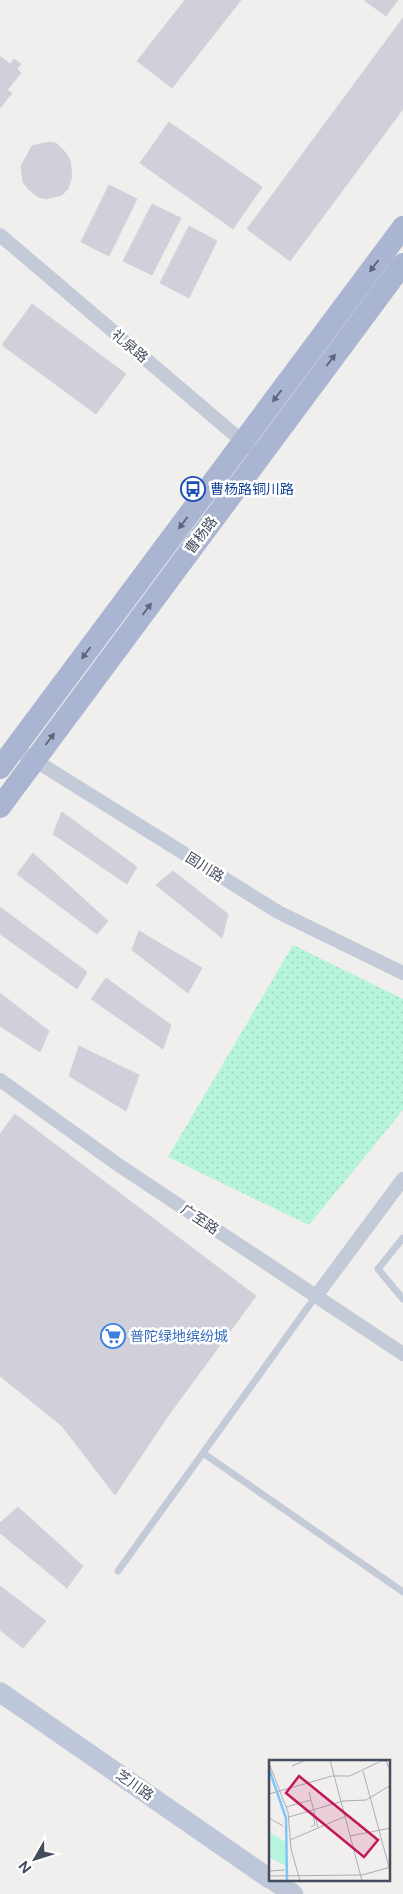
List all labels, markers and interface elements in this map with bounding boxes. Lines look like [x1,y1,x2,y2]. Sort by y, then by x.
one-way arrow [369,259,379,273]
street label: 礼泉路 [109,326,151,366]
one-way arrow [326,354,337,367]
one-way arrow [272,389,282,403]
bus stop icon: 曹杨路铜川路 [180,476,206,502]
place label: 曹杨路铜川路 [210,481,294,497]
street label: 曹杨路 [182,513,220,557]
one-way arrow [178,516,188,530]
one-way arrow [141,603,152,616]
one-way arrow [80,646,91,659]
one-way arrow [44,733,55,746]
street label: 固川路 [183,849,227,885]
street label: 广至路 [178,1201,222,1237]
supermarket icon: 普陀绿地缤纷城 [100,1323,126,1349]
place label: 普陀绿地缤纷城 [130,1328,228,1344]
inset map [269,1760,390,1882]
street label: 芝川路 [113,1766,157,1804]
north arrow [10,1834,60,1884]
text: N [15,1858,35,1876]

